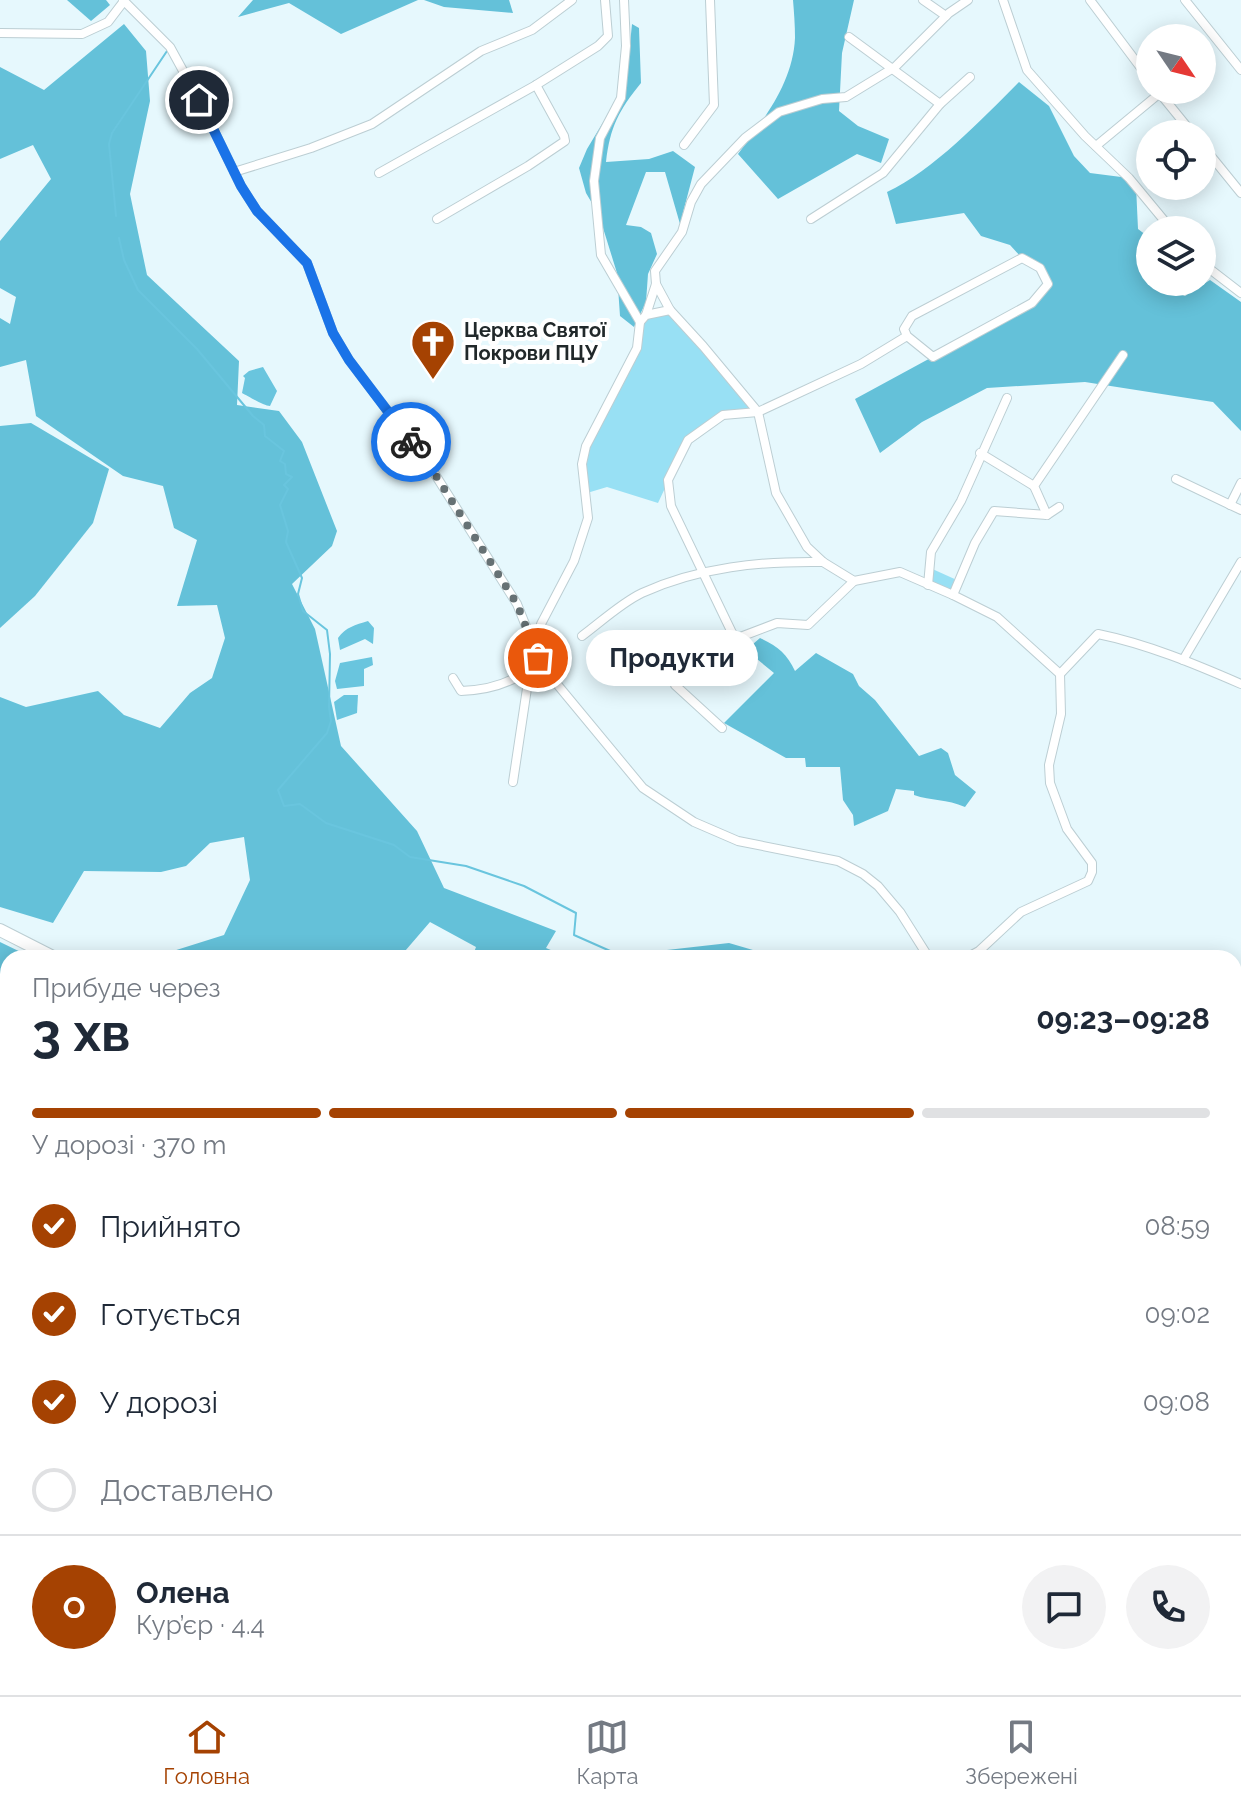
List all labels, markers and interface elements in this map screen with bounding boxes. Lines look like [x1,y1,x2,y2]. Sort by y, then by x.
north arrow [1136,24,1216,104]
map controls [1136,24,1216,296]
pin [165,66,233,134]
icon: home [177,78,221,122]
button: locate [1136,120,1216,200]
button: layers [1136,216,1216,296]
church icon: Церква Святої Покрови ПЦУ [409,318,457,381]
place label: Церква Святої Покрови ПЦУ [464,318,607,365]
courier [371,402,451,482]
icon: bike [389,420,433,464]
pin [504,624,572,692]
callout: Продукти [586,630,758,686]
icon: bag [516,636,560,680]
text: Продукти [609,643,735,673]
text: Прибуде через [32,973,220,1003]
text: 09:23–09:28 [1036,1001,1210,1036]
text: 3 хв [32,1002,131,1063]
text: У дорозі · 370 m [32,1130,227,1160]
icon: check [32,1204,76,1248]
text: Прийнято [100,1209,241,1244]
text: 08:59 [1144,1211,1210,1241]
icon: check [32,1292,76,1336]
text: Готується [100,1297,241,1332]
text: 09:02 [1145,1299,1210,1329]
icon: check [32,1380,76,1424]
text: У дорозі [100,1385,218,1420]
text: 09:08 [1143,1387,1210,1417]
text: Доставлено [100,1473,273,1508]
button: chat [1022,1565,1106,1649]
button: phone [1126,1565,1210,1649]
text: Олена [136,1575,230,1610]
text: О [63,1590,85,1625]
text: Кур’єр · 4.4 [136,1610,265,1640]
tab: Головна [163,1715,250,1789]
tab: Карта [577,1715,638,1789]
tab: Збережені [965,1715,1078,1789]

